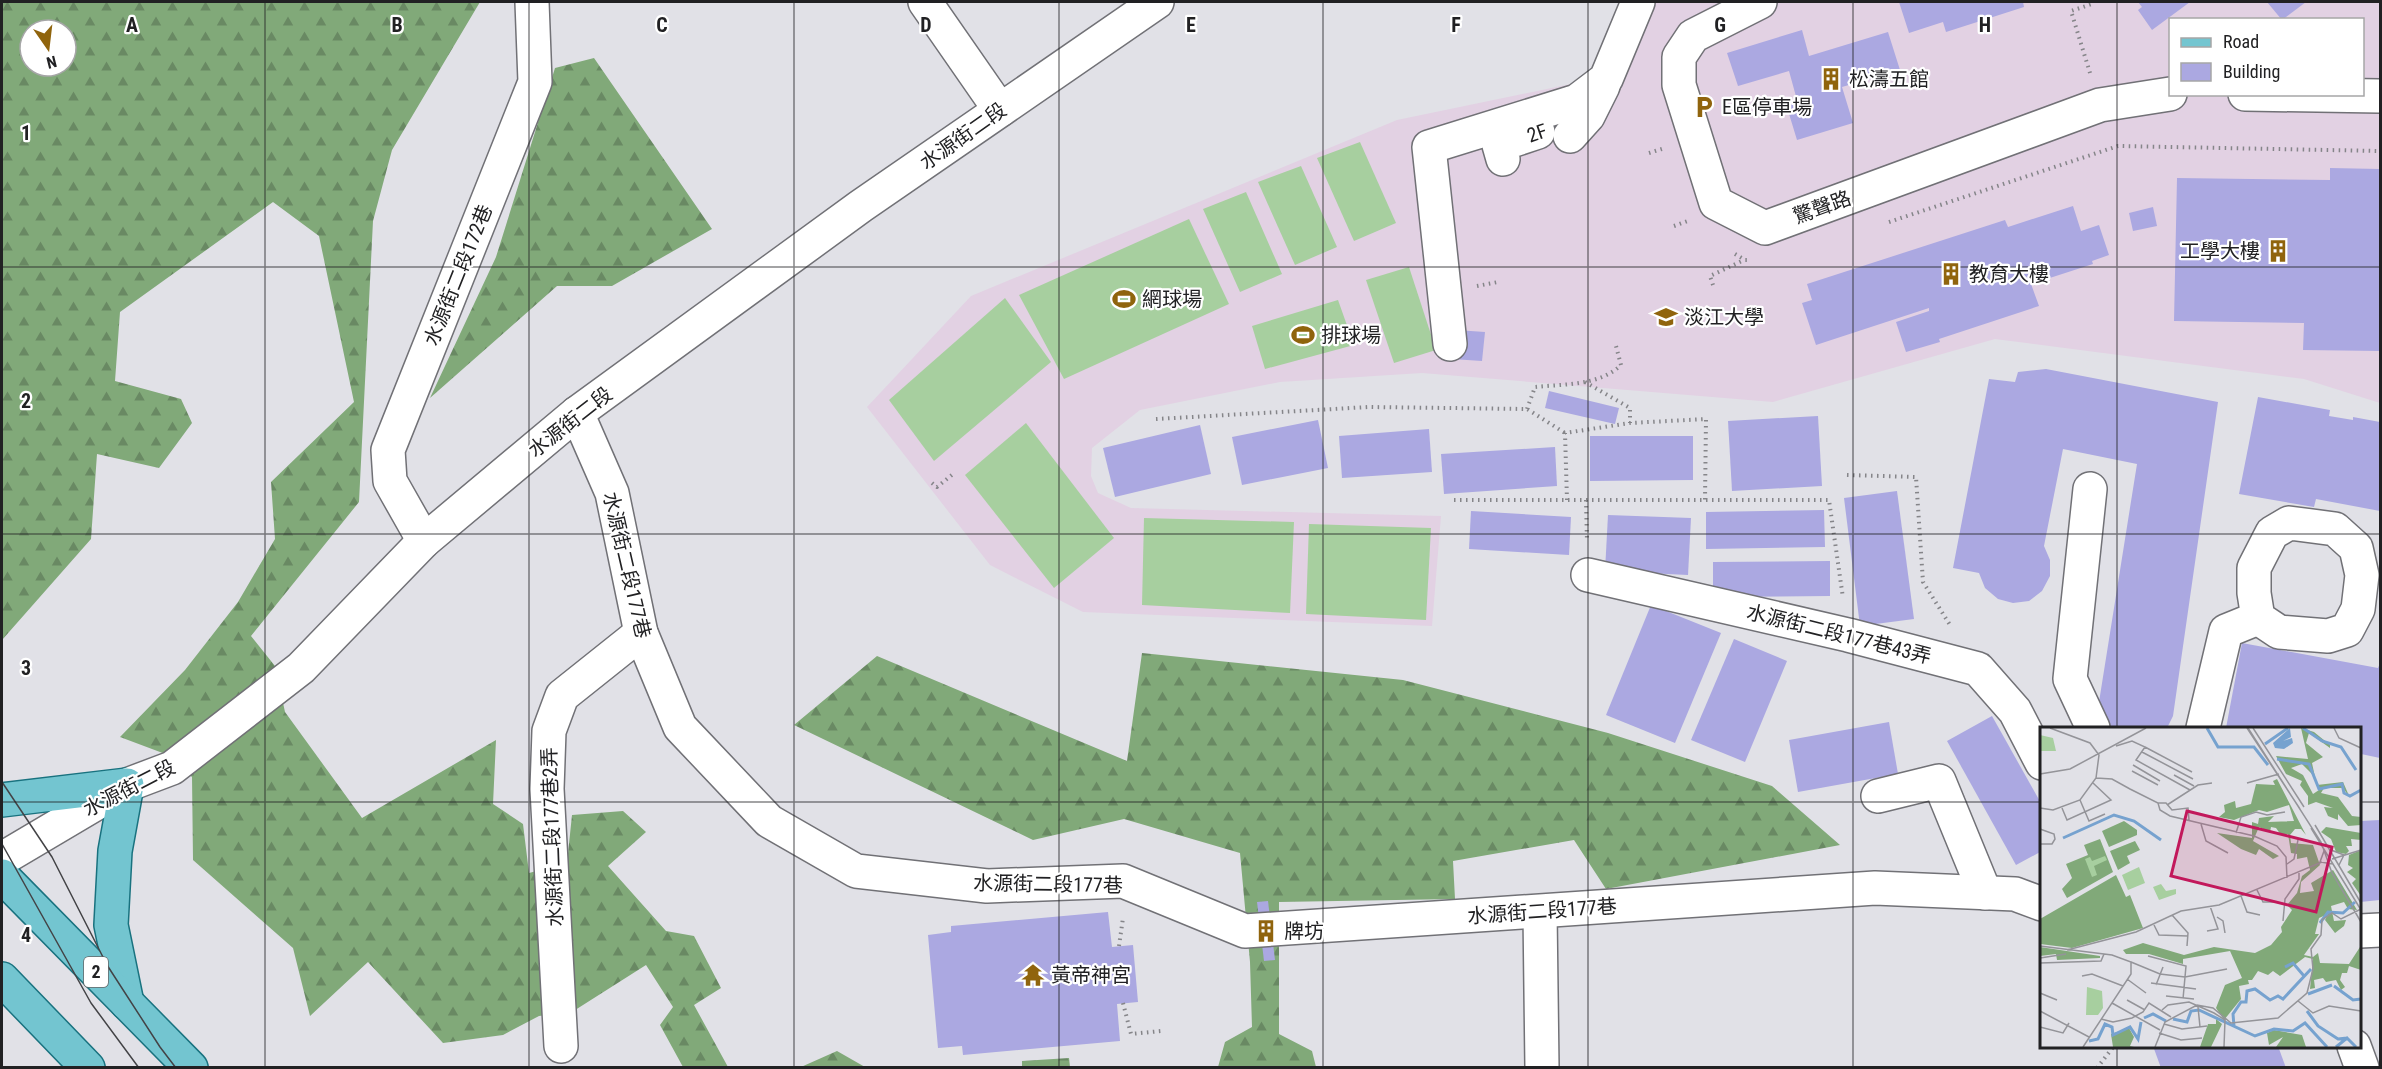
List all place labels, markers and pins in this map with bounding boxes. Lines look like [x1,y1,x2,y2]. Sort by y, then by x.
building icon: 松濤五館 [1818,66,1844,92]
place label: 松濤五館 [1849,67,1929,91]
parking icon: E區停車場 [1691,94,1717,120]
place label: E區停車場 [1722,95,1812,119]
building icon: 工學大樓 [2265,238,2291,264]
place label: 工學大樓 [2180,239,2260,263]
building icon: 教育大樓 [1938,261,1964,287]
place label: 教育大樓 [1969,262,2049,286]
sports icon: 網球場 [1111,286,1137,312]
place label: 網球場 [1142,287,1202,311]
school or university icon: 淡江大學 [1653,304,1679,330]
place label: 淡江大學 [1684,305,1764,329]
sports icon: 排球場 [1290,322,1316,348]
place label: 排球場 [1321,323,1381,347]
building icon: 牌坊 [1253,918,1279,944]
place label: 牌坊 [1284,919,1324,943]
temple icon: 黃帝神宮 [1020,962,1046,988]
place label: 黃帝神宮 [1051,963,1131,987]

